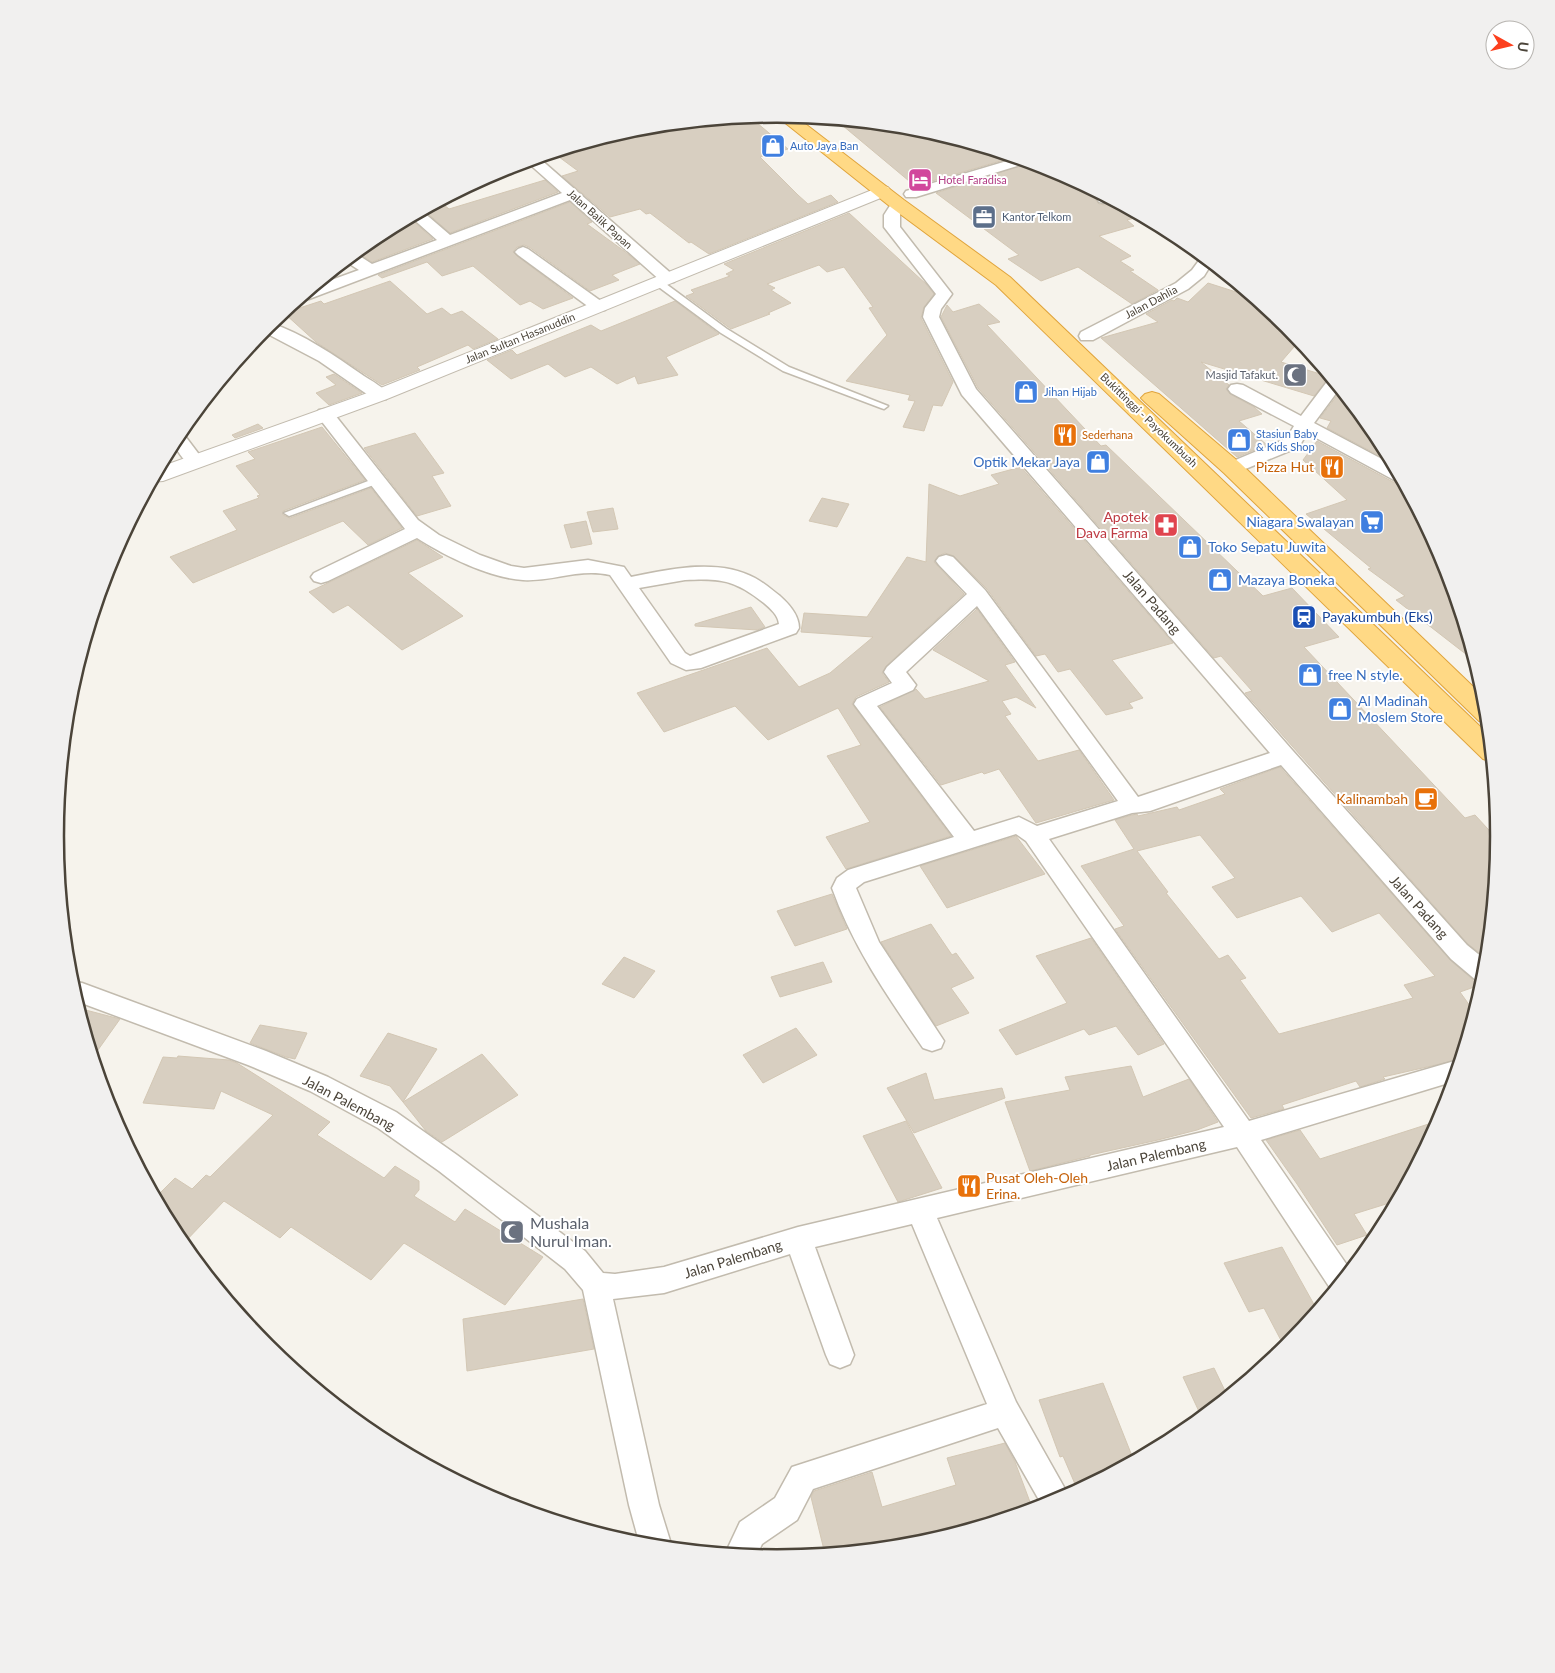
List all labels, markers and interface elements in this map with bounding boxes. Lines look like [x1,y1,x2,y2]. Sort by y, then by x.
north arrow [1485,20,1535,70]
text: U [1514,41,1533,53]
shop icon: Auto Jaya Ban [760,133,786,159]
place label: Auto Jaya Ban [790,139,858,152]
hotel icon: Hotel Faradisa [907,167,933,193]
place label: Hotel Faradisa [938,173,1007,186]
street label: Jalan Balik Papan [565,186,635,251]
office icon: Kantor Telkom [971,204,997,230]
place label: Kantor Telkom [1002,210,1071,223]
street label: Jalan Dahlia [1122,282,1179,321]
street label: Jalan Sultan Hasanuddin [463,310,577,366]
mosque icon: Masjid Tafakut. [1282,362,1308,388]
place label: Masjid Tafakut. [1206,368,1278,381]
street label: Bukittinggi - Payokumbuah [1098,370,1201,469]
shop icon: Jihan Hijab [1013,379,1039,405]
place label: Jihan Hijab [1044,385,1097,398]
restaurant icon: Sederhana [1052,422,1078,448]
shop icon: Stasiun Baby & Kids Shop [1226,427,1252,453]
place label: Stasiun Baby & Kids Shop [1256,427,1318,453]
place label: Sederhana [1082,428,1133,441]
shop icon: Optik Mekar Jaya [1085,449,1111,475]
place label: Optik Mekar Jaya [973,453,1080,470]
restaurant icon: Pizza Hut [1319,454,1345,480]
place label: Pizza Hut [1256,458,1314,475]
place label: Apotek Dava Farma [1076,508,1149,541]
supermarket icon: Niagara Swalayan [1359,509,1385,535]
pharmacy icon: Apotek Dava Farma [1153,512,1179,538]
place label: Niagara Swalayan [1246,513,1354,530]
shop icon: Toko Sepatu Juwita [1177,534,1203,560]
place label: Toko Sepatu Juwita [1208,538,1326,555]
street label: Jalan Padang [1120,566,1185,637]
shop icon: Mazaya Boneka [1207,567,1233,593]
place label: Mazaya Boneka [1238,571,1335,588]
station icon: Payakumbuh (Eks) [1291,604,1317,630]
place label: Payakumbuh (Eks) [1322,608,1433,625]
shop icon: free N style. [1297,662,1323,688]
place label: free N style. [1328,666,1403,683]
place label: Al Madinah Moslem Store [1358,692,1443,725]
shop icon: Al Madinah Moslem Store [1327,696,1353,722]
cafe icon: Kalinambah [1413,786,1439,812]
place label: Kalinambah [1336,790,1408,807]
street label: Jalan Padang [1387,872,1452,942]
street label: Jalan Palembang [300,1071,398,1134]
street label: Jalan Palembang [1105,1135,1207,1174]
place label: Pusat Oleh-Oleh Erina. [986,1169,1088,1202]
restaurant icon: Pusat Oleh-Oleh Erina. [956,1173,982,1199]
place label: Mushala Nurul Iman. [530,1213,612,1250]
mosque icon: Mushala Nurul Iman. [499,1219,525,1245]
street label: Jalan Palembang [682,1236,784,1281]

